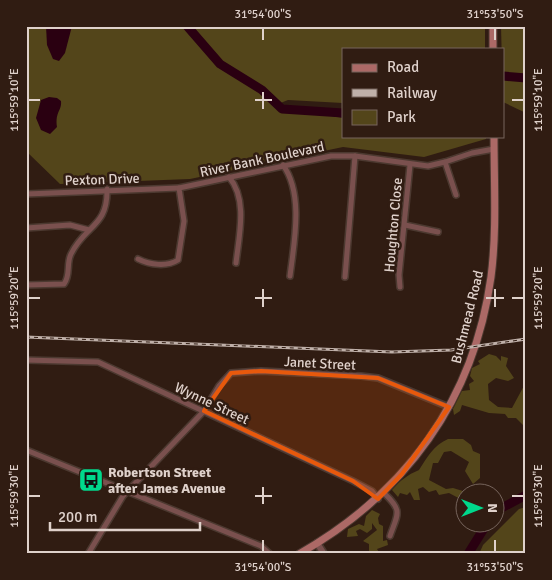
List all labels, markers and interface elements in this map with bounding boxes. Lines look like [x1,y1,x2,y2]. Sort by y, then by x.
text: 31°54'00"S [234,7,292,22]
text: 31°53'50"S [466,7,524,22]
legend [342,48,504,138]
text: Road [387,58,419,76]
text: 115°59'10"E [7,68,22,132]
text: 115°59'10"E [531,68,546,132]
text: Railway [387,84,437,102]
text: Park [387,108,416,126]
street label: River Bank Boulevard [198,138,326,181]
street label: Pexton Drive [64,170,140,189]
street label: Houghton Close [381,177,406,273]
text: 115°59'20"E [7,266,22,330]
text: 115°59'20"E [531,266,546,330]
street label: Bushmead Road [448,269,487,366]
street label: Janet Street [284,353,357,374]
street label: Wynne Street [172,379,252,428]
text: 115°59'30"E [7,464,22,528]
place label: Robertson Street after James Avenue [108,464,226,497]
text: 115°59'30"E [531,464,546,528]
bus stop icon: Robertson Street after James Avenue [78,467,104,493]
north arrow [454,482,504,532]
scale bar [50,500,200,532]
text: N [484,503,501,513]
text: 200 m [58,508,98,526]
text: 31°54'00"S [234,560,292,575]
text: 31°53'50"S [466,560,524,575]

